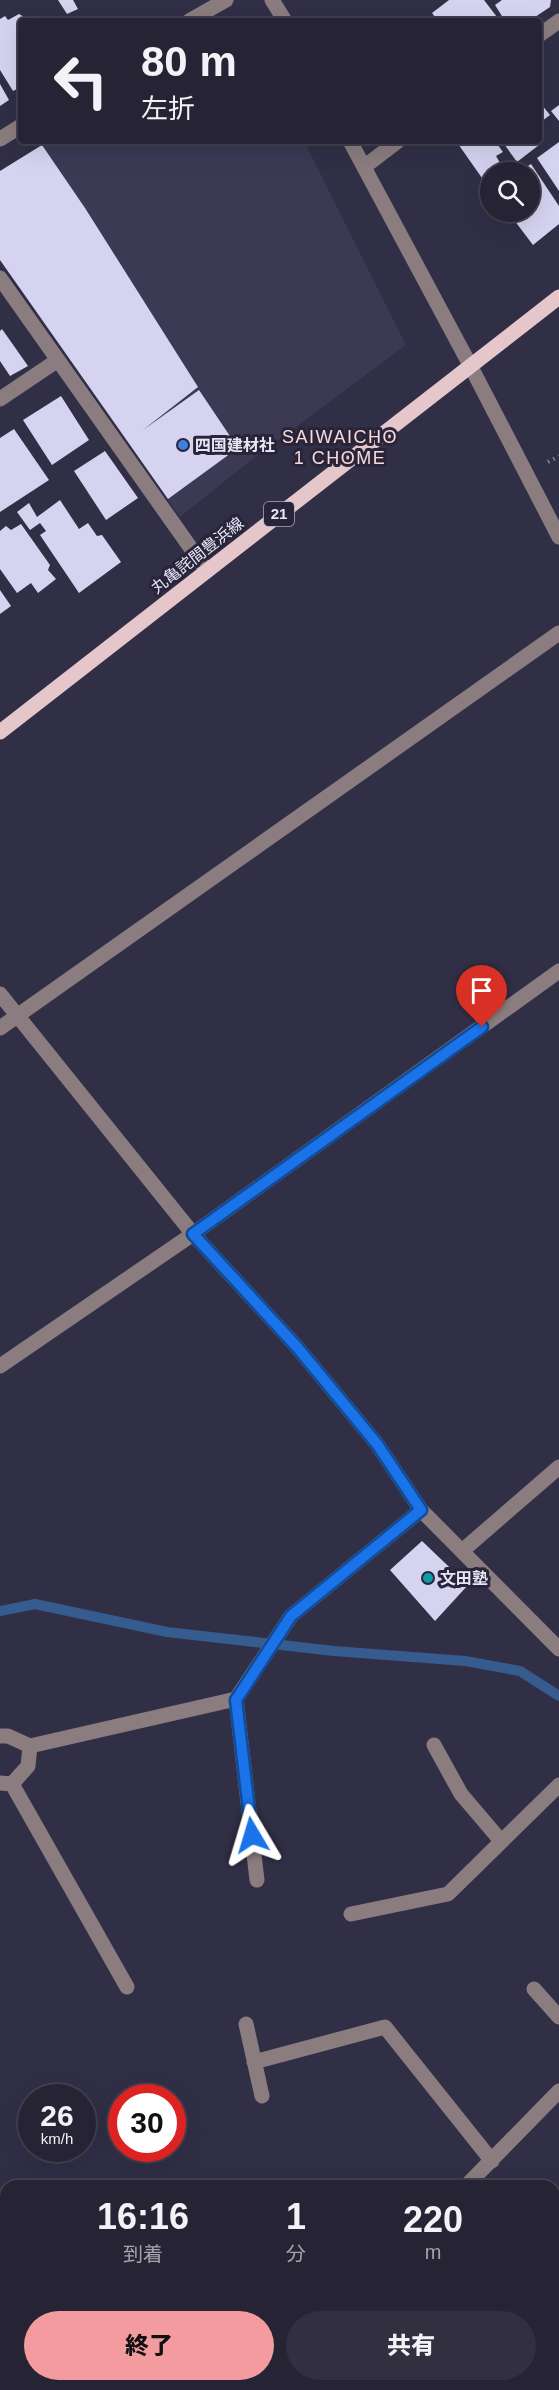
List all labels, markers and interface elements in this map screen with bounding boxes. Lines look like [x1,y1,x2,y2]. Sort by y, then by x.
text: 80 m [141,38,237,85]
icon: left [42,42,120,120]
text: 左折 [141,94,195,124]
map controls [480,162,540,222]
button: search [480,162,540,222]
district label: SAIWAICHO 1 CHOME [282,427,398,468]
place label: 四国建材社 [195,436,275,454]
marker: 四国建材社 [176,438,190,452]
road number: 21 [264,502,294,526]
street label: 丸亀詫間豊浜線 [148,514,247,597]
pin [456,965,507,1027]
icon: arrive [465,974,498,1007]
place label: 文田塾 [440,1570,488,1587]
marker: 文田塾 [421,1571,435,1585]
position arrow [220,1803,284,1867]
speed limit sign: 30 [108,2084,186,2162]
text: 26 [40,2099,74,2132]
text: km/h [41,2130,73,2147]
text: 16:16 [97,2196,189,2237]
text: 1 [286,2196,306,2237]
text: 220 [403,2199,463,2240]
text: m [425,2241,441,2263]
text: 到着 [123,2243,163,2265]
text: 分 [286,2243,306,2265]
button: 終了 [24,2311,274,2380]
button: 共有 [286,2311,536,2380]

